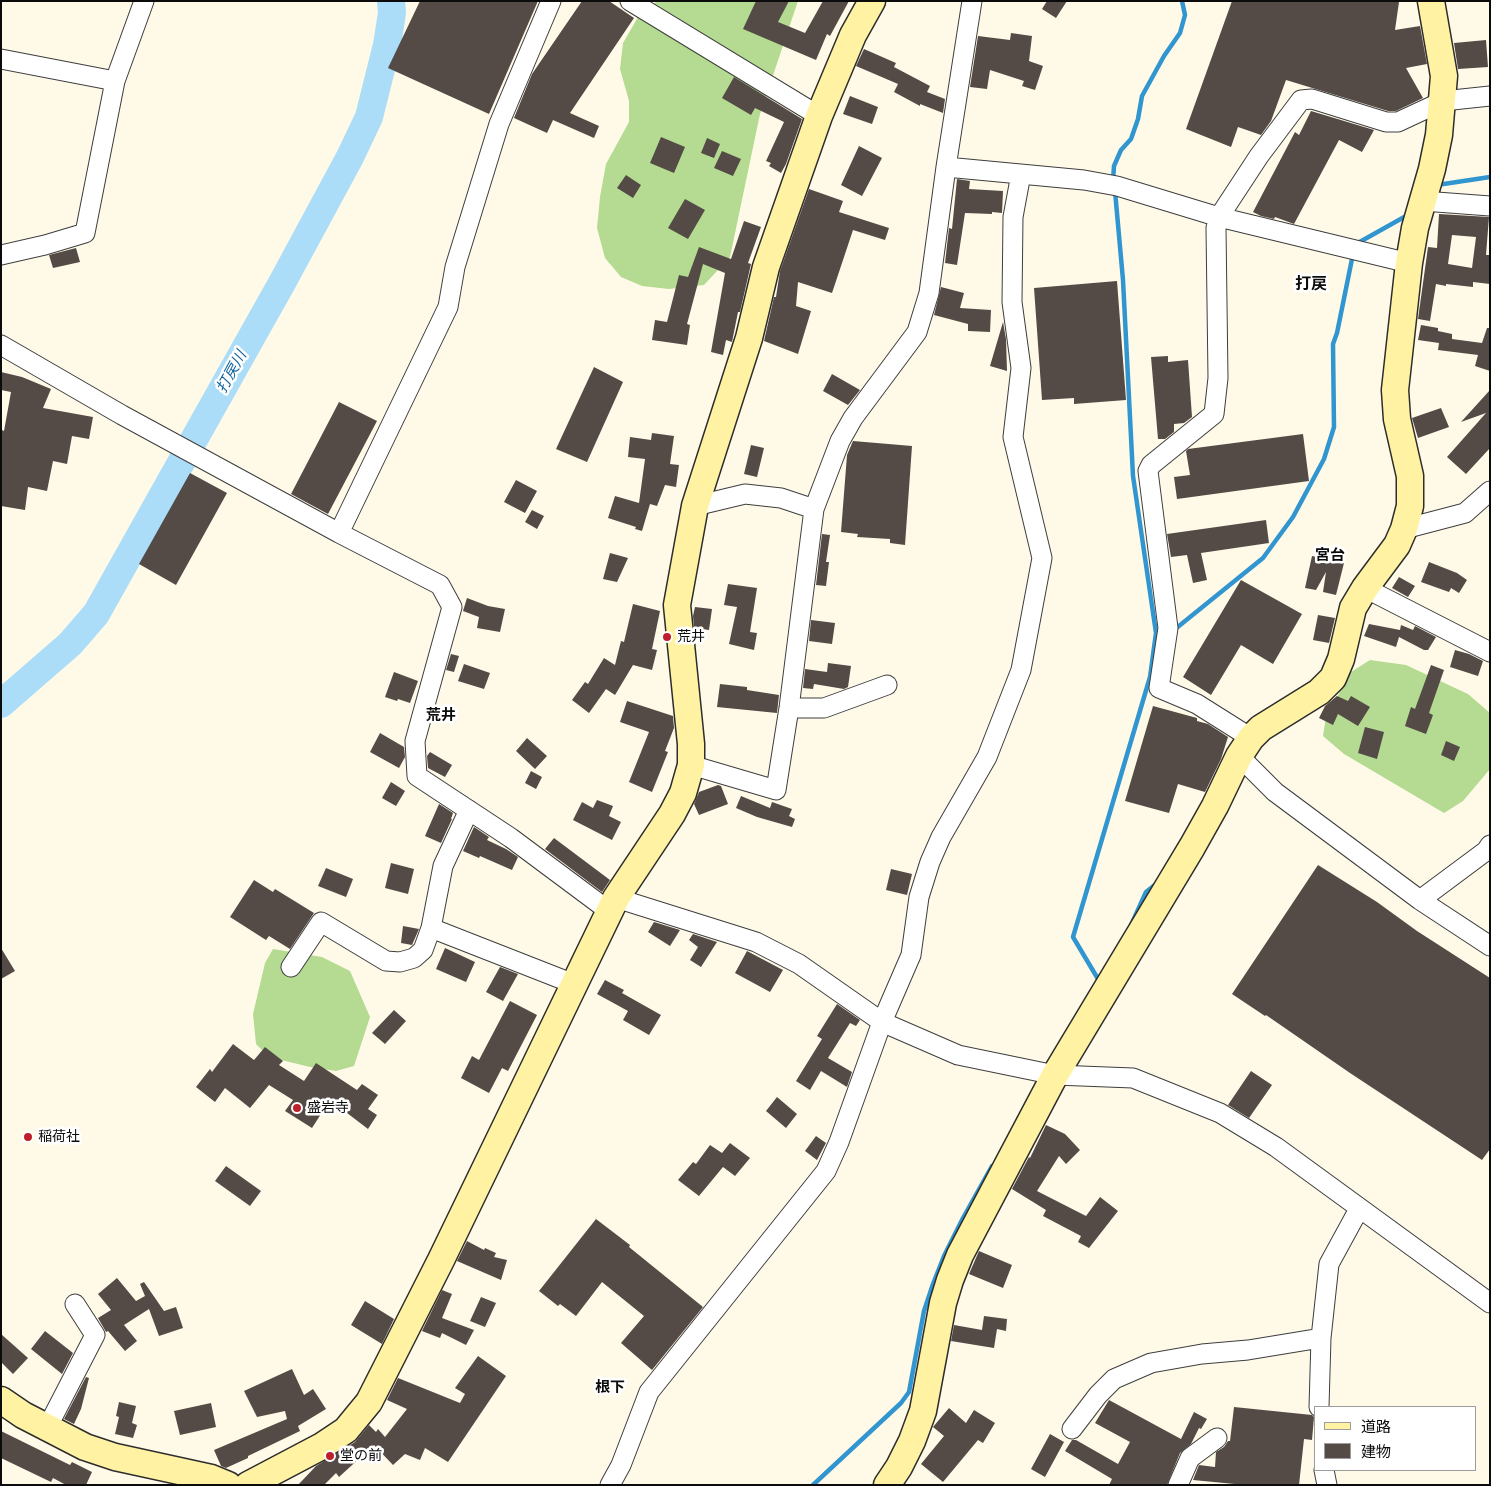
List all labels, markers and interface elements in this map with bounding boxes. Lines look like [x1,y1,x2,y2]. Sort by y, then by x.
district label: 打戻 [1295,275,1327,295]
water label: 打戻川 [213,348,251,396]
district label: 宮台 [1315,547,1345,565]
place label: 荒井 [677,629,705,645]
marker: 荒井 [661,631,673,643]
district label: 荒井 [426,707,456,725]
place label: 盛岩寺 [307,1100,349,1116]
marker: 盛岩寺 [291,1102,303,1114]
place label: 稲荷社 [38,1129,80,1145]
marker: 稲荷社 [22,1131,34,1143]
district label: 根下 [595,1379,625,1397]
legend [1314,1406,1476,1471]
text: 道路 [1361,1418,1391,1436]
text: 建物 [1361,1443,1391,1461]
place label: 堂の前 [340,1448,382,1464]
marker: 堂の前 [324,1450,336,1462]

